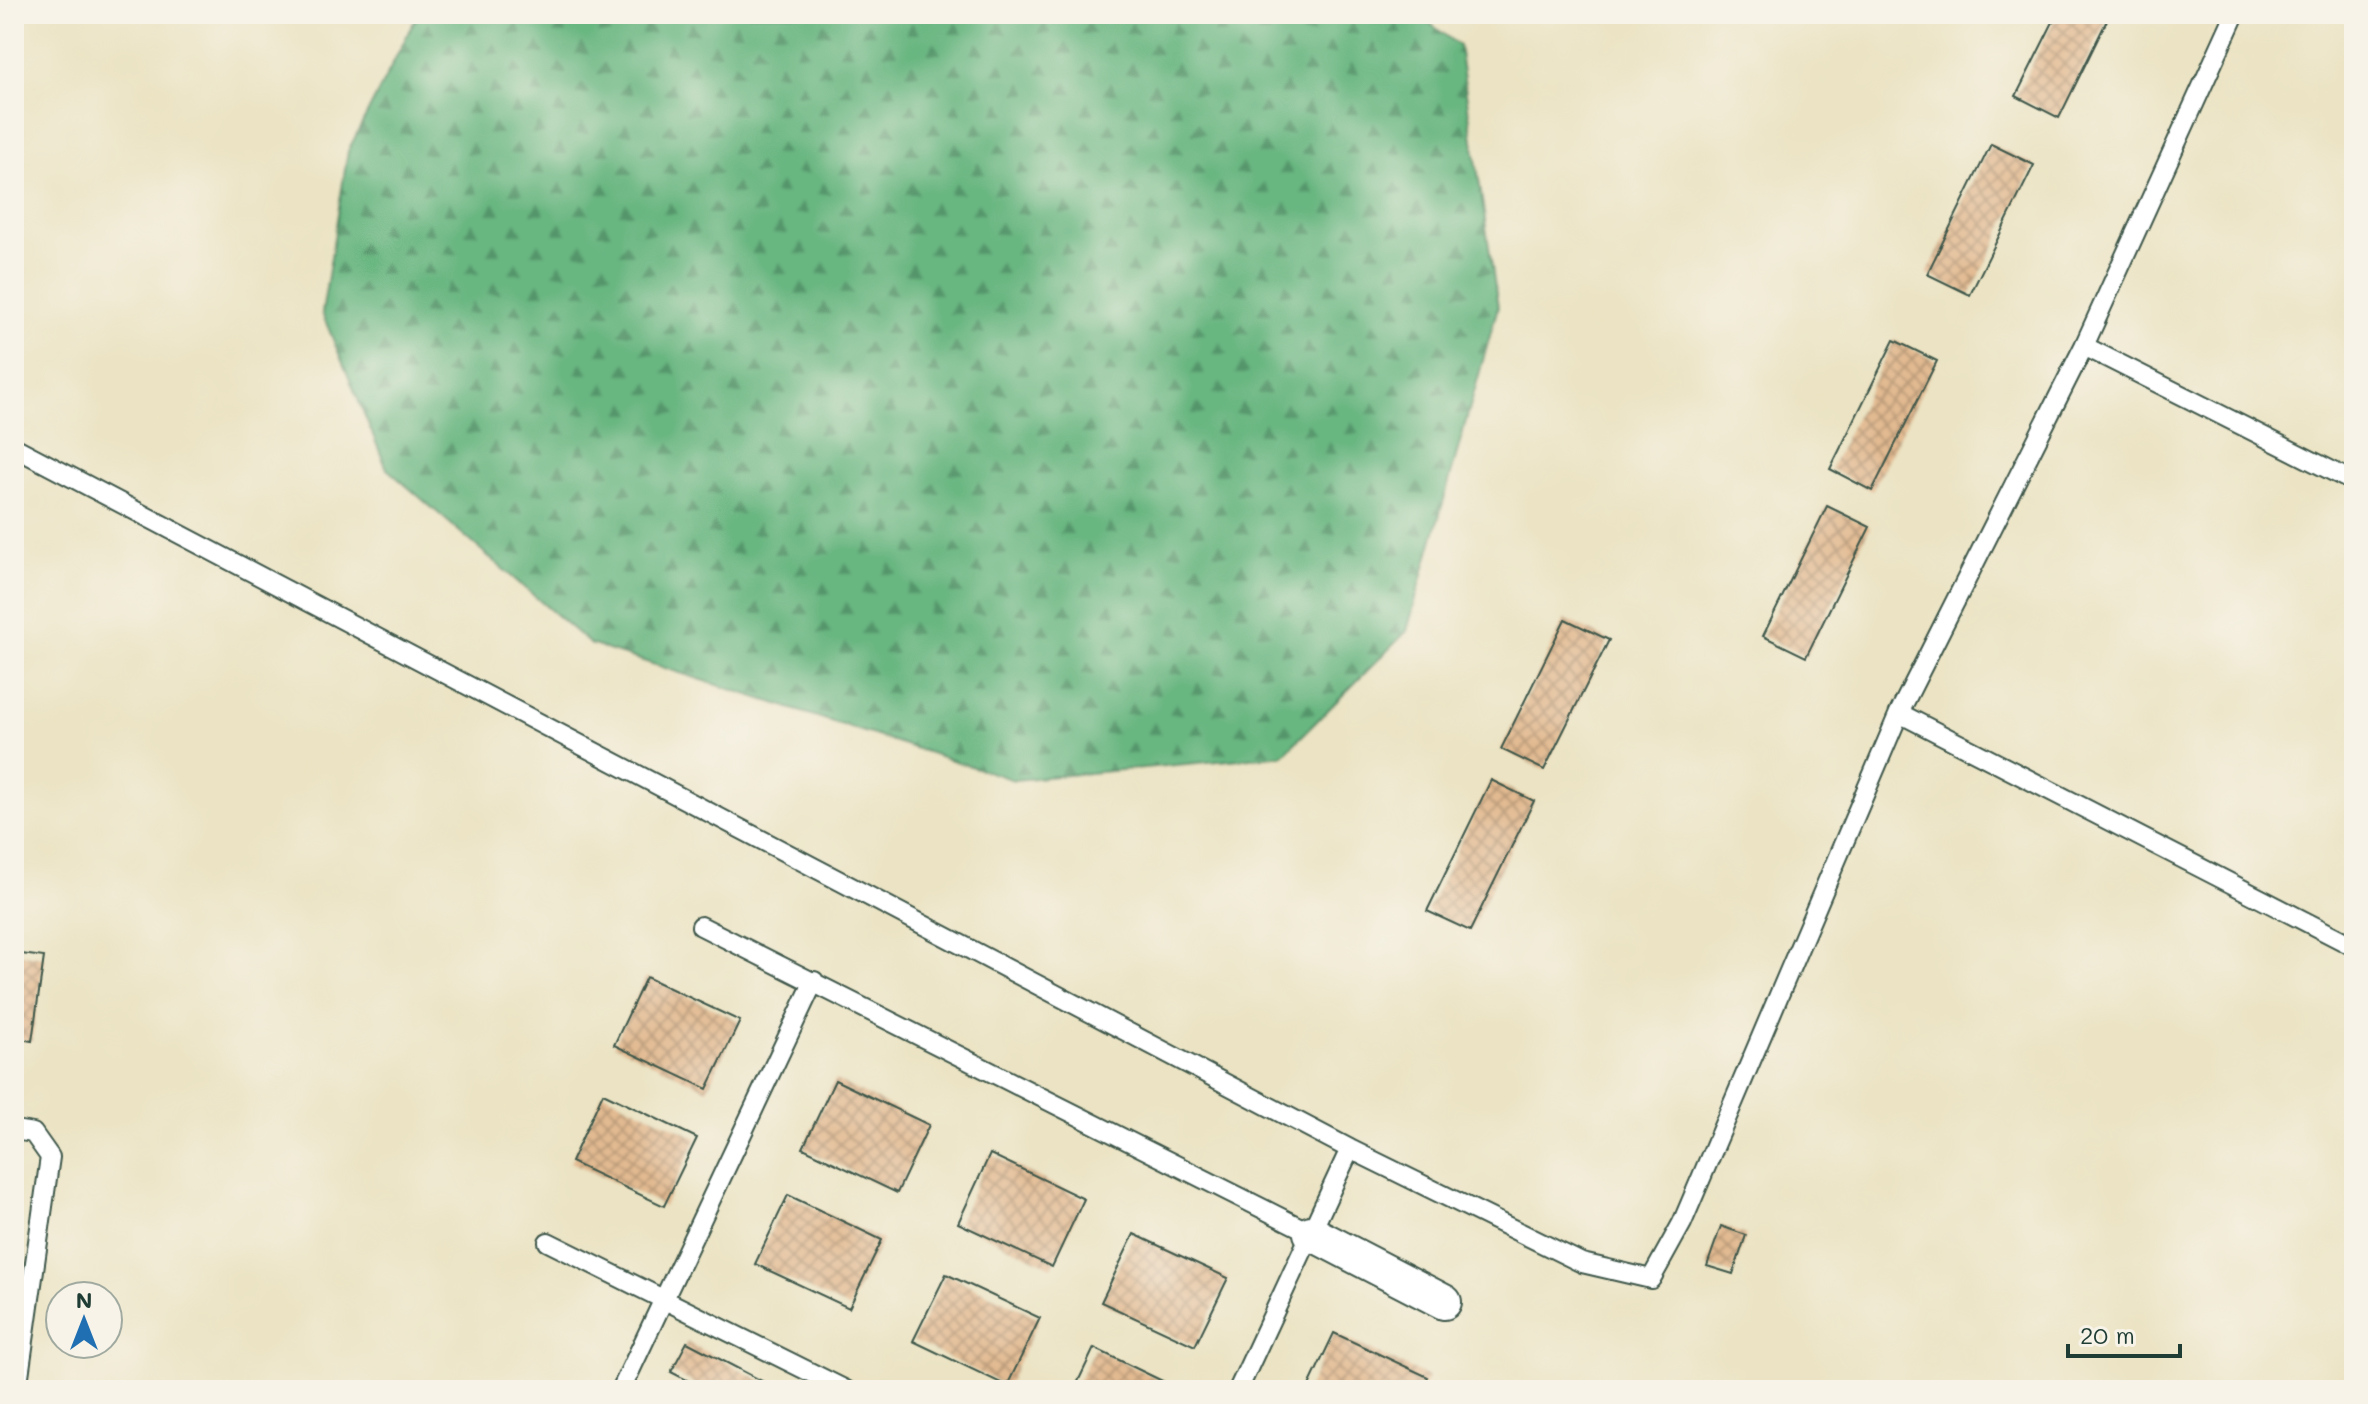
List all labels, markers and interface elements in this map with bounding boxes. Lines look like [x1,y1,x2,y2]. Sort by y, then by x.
north arrow [44,1280,124,1360]
text: N [76,1285,92,1314]
scale bar [2068,1308,2180,1358]
text: 20 m [2080,1319,2135,1350]

